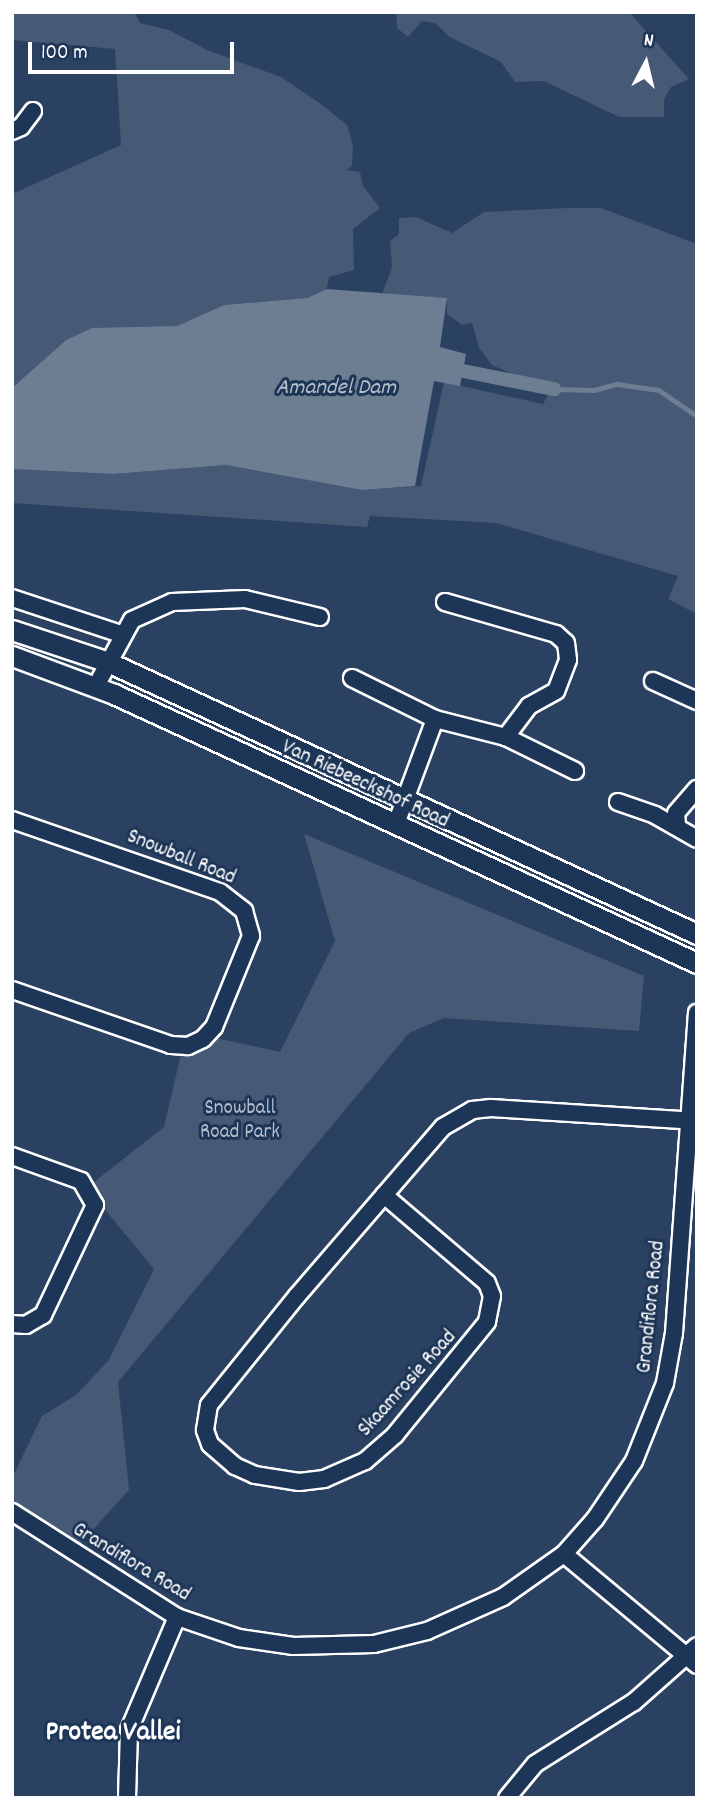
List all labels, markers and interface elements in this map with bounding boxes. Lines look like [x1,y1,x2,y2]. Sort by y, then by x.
scale bar [32,28,238,72]
north arrow [611,28,681,98]
text: N [642,28,655,56]
text: 100 m [41,39,88,69]
water label: Amandel Dam [276,375,396,403]
street label: Van Riebeeckshof Road [277,735,453,835]
street label: Snowball Road [123,825,239,891]
park label: Snowball Road Park [200,1096,280,1146]
street label: Grandiflora Road [633,1239,671,1375]
street label: Skaamrosie Road [353,1325,463,1443]
street label: Grandiflora Road [67,1518,195,1608]
district label: Protea Vallei [45,1717,181,1751]

